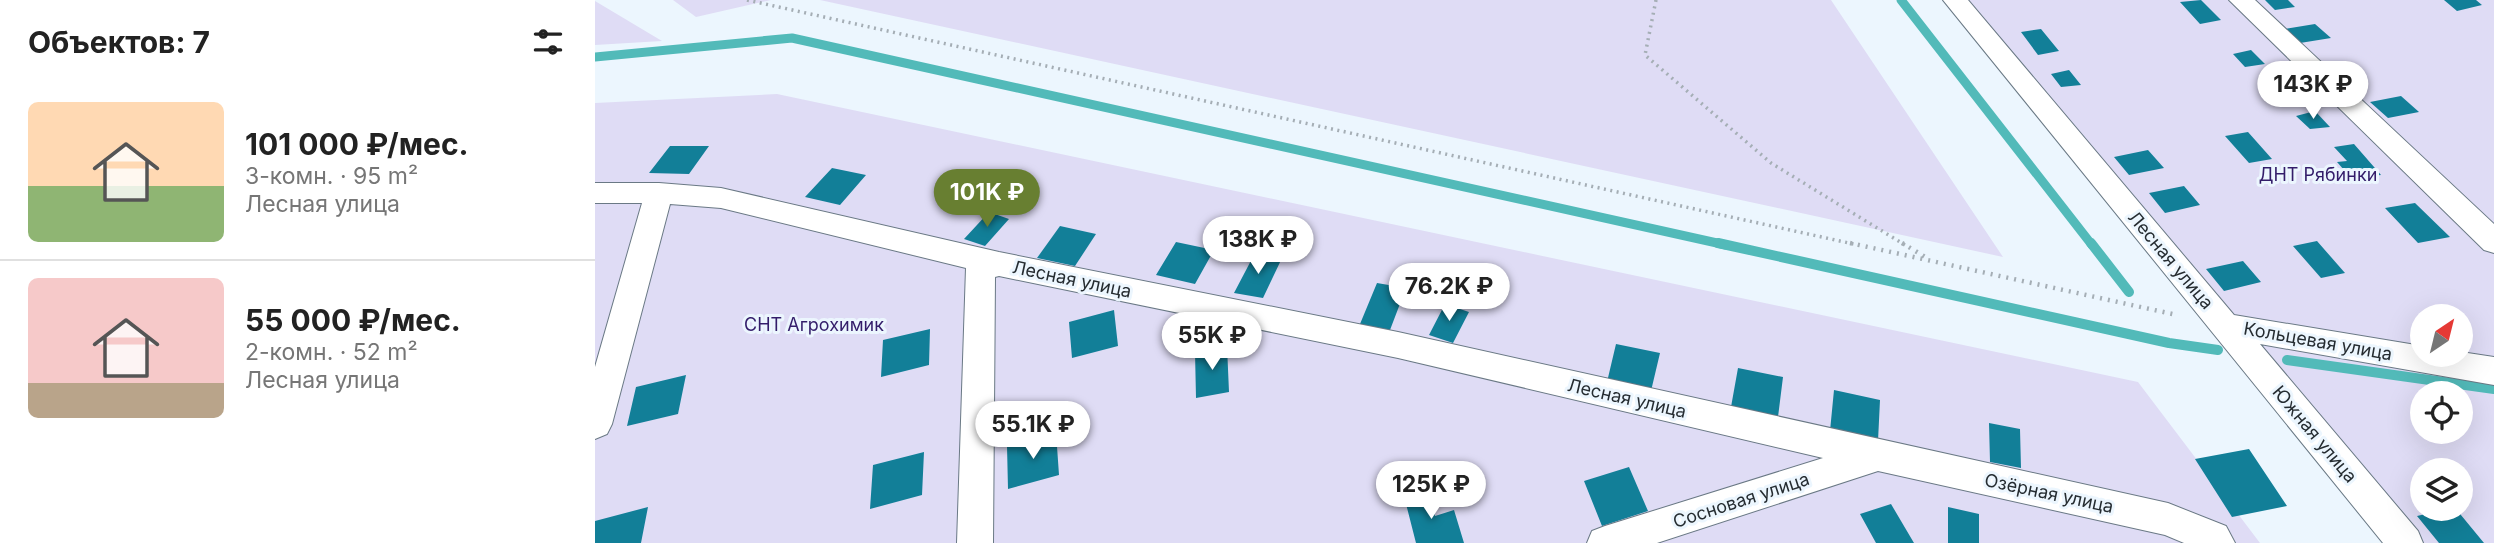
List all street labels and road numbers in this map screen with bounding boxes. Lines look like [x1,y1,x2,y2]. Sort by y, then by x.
street label: Лесная улица [2124,207,2218,313]
street label: Лесная улица [1011,256,1133,302]
street label: Кольцевая улица [2242,318,2394,364]
street label: Лесная улица [1566,374,1688,422]
street label: Южная улица [2268,381,2362,487]
street label: Сосновая улица [1670,468,1812,532]
street label: Озёрная улица [1983,469,2115,517]

